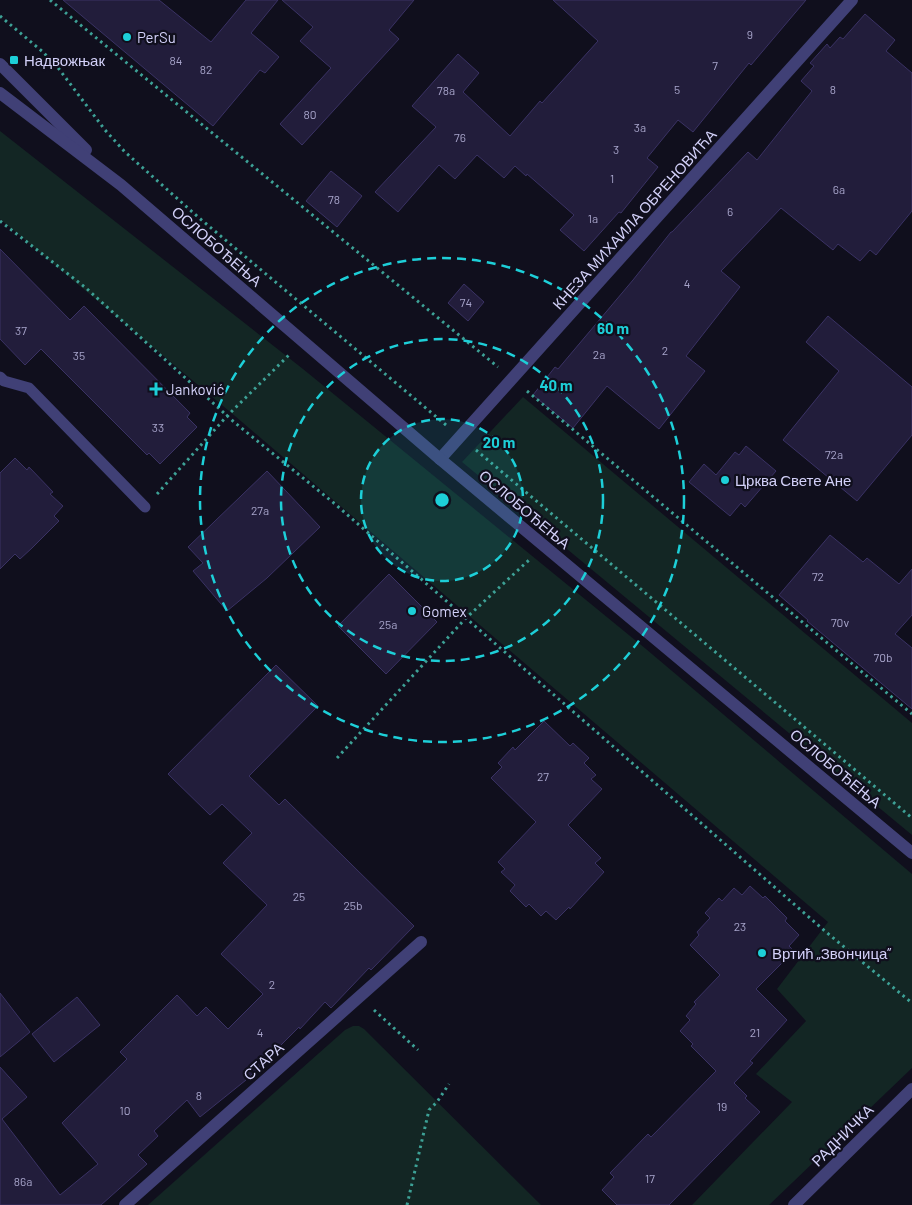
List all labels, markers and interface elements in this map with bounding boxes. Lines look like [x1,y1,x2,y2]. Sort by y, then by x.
house number: 9 [747,27,753,41]
place label: PerSu [137,28,176,46]
marker: PerSu [121,31,133,43]
place label: Надвожњак [24,51,105,69]
house number: 84 [170,53,182,67]
marker: Надвожњак [8,54,20,66]
house number: 7 [712,58,718,72]
house number: 82 [200,62,212,76]
house number: 5 [674,82,680,96]
house number: 8 [830,82,836,96]
house number: 78a [437,83,455,97]
house number: 80 [303,107,317,121]
house number: 3a [634,120,646,134]
street label: КНЕЗА МИХАИЛА ОБРЕНОВИЋА [548,125,720,313]
house number: 76 [454,130,466,144]
house number: 3 [613,142,619,156]
house number: 1 [610,171,614,185]
house number: 6a [833,182,845,196]
house number: 78 [328,192,340,206]
street label: ОСЛОБОЂЕЊА [168,202,266,290]
house number: 6 [727,204,733,218]
house number: 1a [588,211,598,225]
house number: 4 [684,276,690,290]
house number: 74 [460,295,472,309]
text: 60 m [597,319,629,337]
house number: 37 [15,323,27,337]
house number: 2 [662,343,668,357]
house number: 2a [593,347,605,361]
house number: 35 [73,348,85,362]
text: 40 m [539,376,573,394]
place label: Janković [166,380,224,398]
marker: Janković [150,383,162,395]
house number: 33 [152,420,164,434]
text: 20 m [483,433,515,451]
house number: 72a [825,447,843,461]
street label: ОСЛОБОЂЕЊА [476,466,574,552]
place label: Црква Свете Ане [735,471,851,489]
marker: Црква Свете Ане [719,474,731,486]
centre of rings [433,491,451,509]
house number: 27a [251,503,269,517]
house number: 72 [812,569,824,583]
place label: Gomex [422,602,467,620]
marker: Gomex [406,605,418,617]
house number: 70v [831,615,849,629]
house number: 25a [379,617,397,631]
house number: 70b [873,650,893,664]
street label: ОСЛОБОЂЕЊА [787,725,885,811]
house number: 27 [537,769,549,783]
house number: 25 [293,889,305,903]
house number: 25b [343,898,363,912]
house number: 23 [734,919,746,933]
place label: Вртић „Звончица” [772,944,891,962]
marker: Вртић „Звончица” [756,947,768,959]
house number: 2 [269,977,275,991]
house number: 4 [257,1025,263,1039]
house number: 21 [750,1025,760,1039]
street label: СТАРА [239,1038,287,1084]
house number: 8 [196,1088,202,1102]
house number: 19 [717,1099,727,1113]
street label: РАДНИЧКА [807,1100,877,1170]
house number: 10 [120,1103,130,1117]
house number: 17 [645,1171,655,1185]
house number: 86a [14,1174,32,1188]

